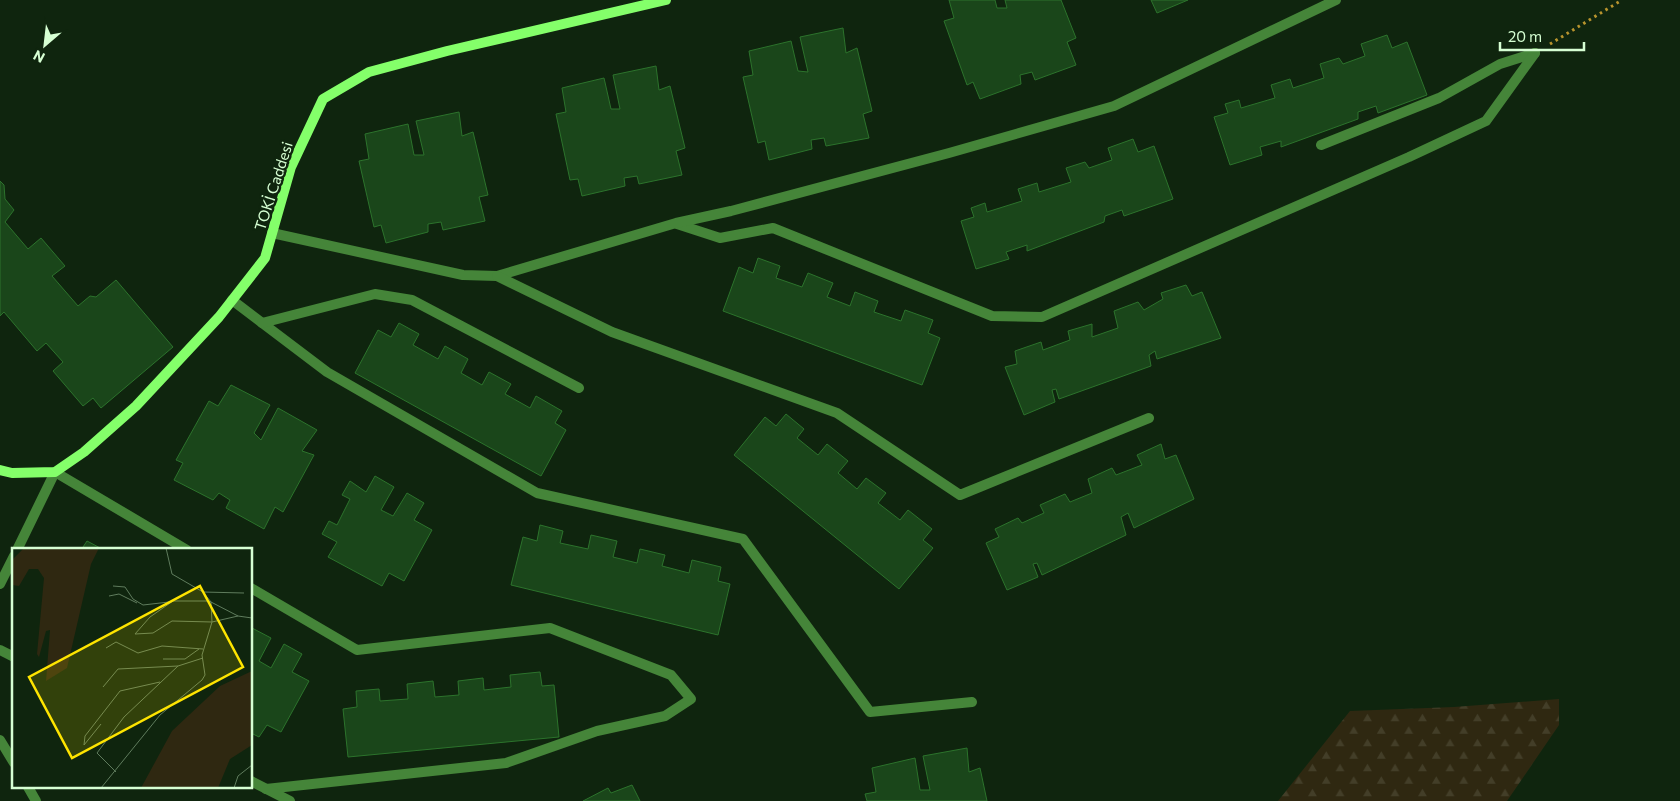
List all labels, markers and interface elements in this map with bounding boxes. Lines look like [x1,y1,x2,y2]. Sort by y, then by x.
north arrow [20,20,70,70]
scale bar [1500,20,1584,52]
text: 20 m [1508,27,1542,45]
text: N [30,47,47,67]
street label: TOKİ Caddesi [250,139,296,233]
inset map [12,548,252,788]

